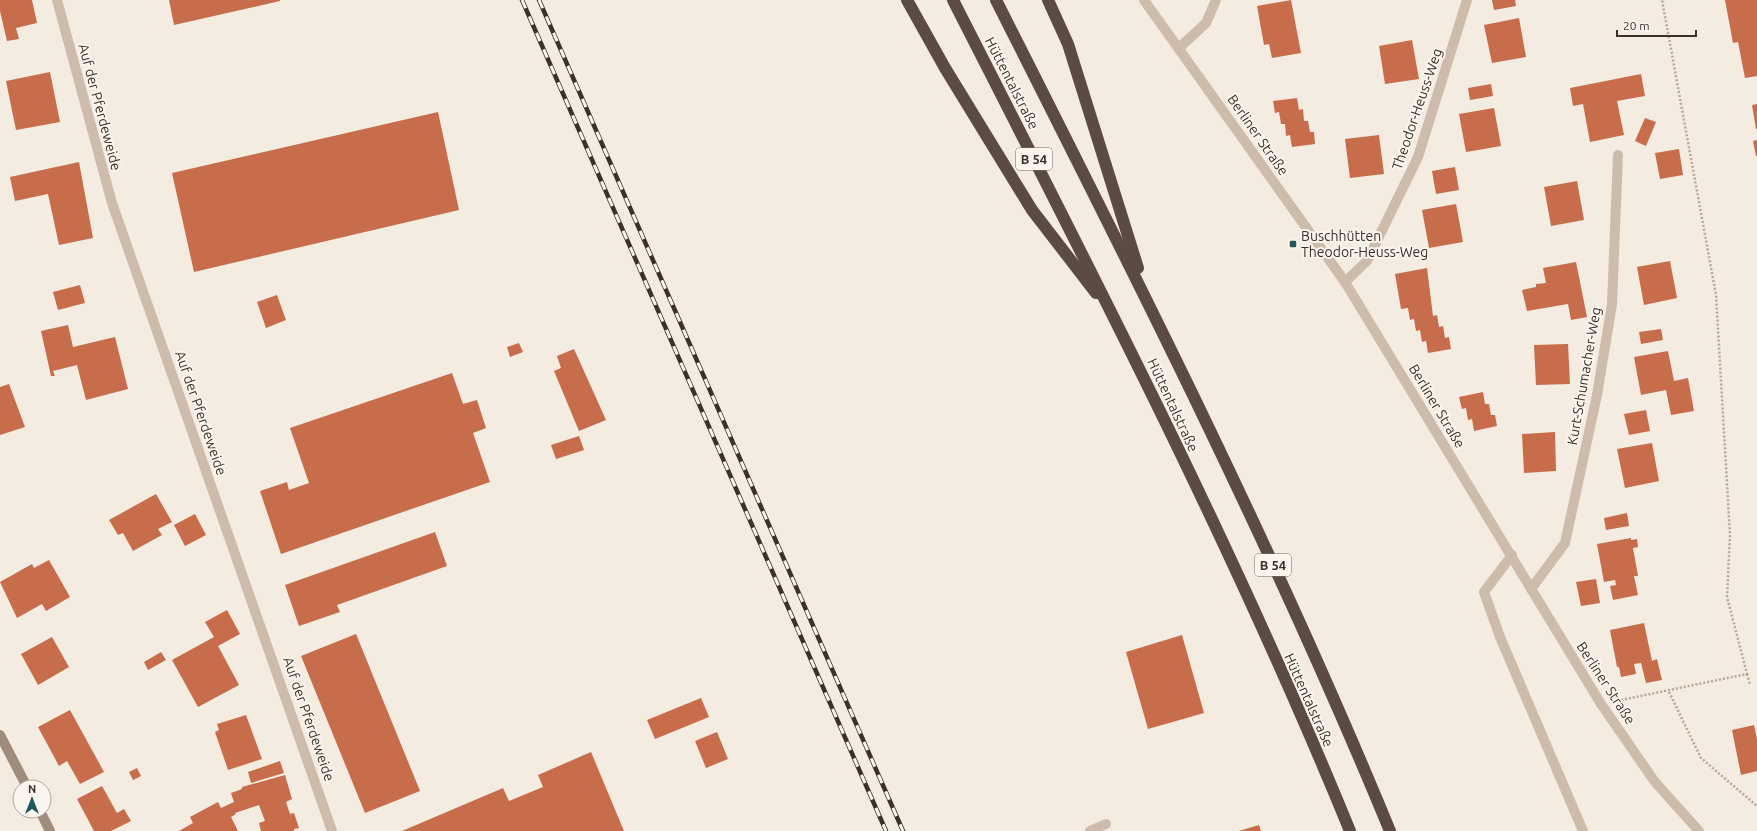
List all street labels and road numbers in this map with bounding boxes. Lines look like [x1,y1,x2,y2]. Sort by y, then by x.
street label: Hüttentalstraße [982,34,1042,132]
street label: Auf der Pferdeweide [75,42,125,172]
street label: Theodor-Heuss-Weg [1389,46,1445,172]
street label: Berliner Straße [1224,92,1292,178]
road number: B 54 [1016,148,1052,170]
street label: Kurt-Schumacher-Weg [1564,306,1604,446]
street label: Auf der Pferdeweide [172,349,230,477]
street label: Hüttentalstraße [1144,356,1202,454]
street label: Berliner Straße [1406,361,1468,451]
road number: B 54 [1255,554,1291,576]
street label: Berliner Straße [1573,639,1639,727]
street label: Hüttentalstraße [1281,651,1337,749]
street label: Auf der Pferdeweide [280,655,338,783]

